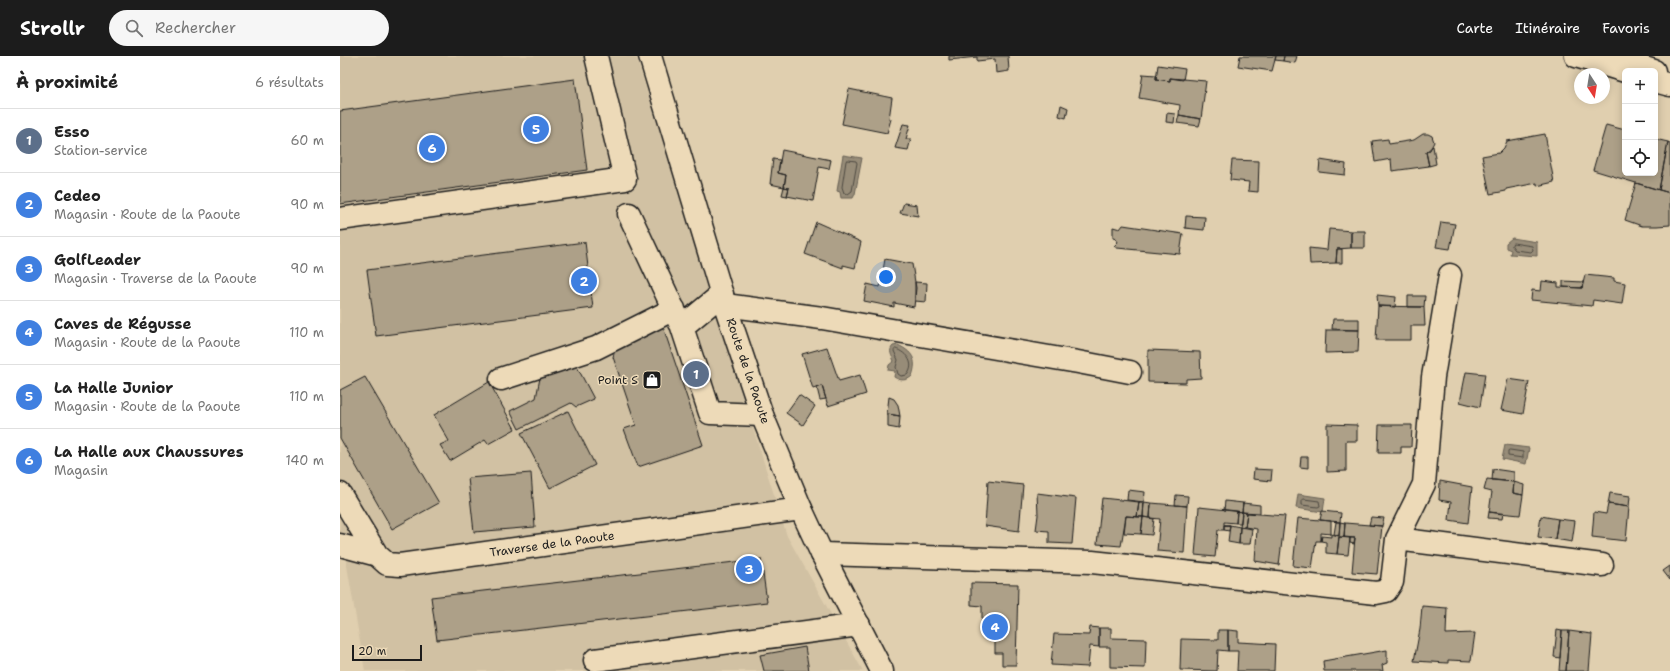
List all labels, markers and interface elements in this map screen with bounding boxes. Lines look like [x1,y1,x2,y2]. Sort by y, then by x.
search box [109,10,389,46]
text: Strollr [20,16,85,41]
icon: search [123,17,145,39]
text: Rechercher [155,18,236,38]
text: Carte [1456,19,1493,37]
text: Itinéraire [1515,19,1580,37]
text: Favoris [1602,19,1650,37]
north arrow [1574,68,1610,104]
map controls [1622,68,1658,176]
button: + [1622,68,1658,104]
text: À proximité [16,71,118,93]
text: 6 résultats [255,74,324,91]
button: − [1622,104,1658,140]
pin: 5 [523,114,549,144]
text: Esso [54,122,89,142]
text: 1 [26,132,32,149]
text: 60 m [291,132,324,149]
pin: 6 [419,133,445,163]
button: locate [1622,140,1658,176]
text: Station-service [54,142,148,159]
text: Cedeo [54,186,101,206]
text: 2 [24,196,34,213]
text: 90 m [290,196,324,213]
text: Magasin · Route de la Paoute [54,206,241,223]
text: GolfLeader [54,250,141,270]
text: 3 [24,260,34,277]
text: 90 m [290,260,324,277]
pin: 2 [571,266,597,296]
your location [876,267,896,287]
text: Magasin · Traverse de la Paoute [54,270,257,287]
text: Caves de Régusse [54,314,191,334]
street label: Route de la Paoute [722,316,774,426]
text: 4 [24,324,34,341]
text: 110 m [289,324,324,341]
text: Magasin · Route de la Paoute [54,334,241,351]
pin: 1 [683,359,709,389]
shop icon: Point S [641,369,663,391]
place label: Point S [598,372,638,388]
text: La Halle Junior [54,378,173,398]
text: 5 [25,388,33,405]
text: 110 m [289,388,324,405]
text: Magasin · Route de la Paoute [54,398,241,415]
text: La Halle aux Chaussures [54,442,244,462]
text: 6 [24,452,34,469]
text: 140 m [285,452,324,469]
text: Magasin [54,462,108,479]
street label: Traverse de la Paoute [489,527,616,561]
pin: 3 [736,554,762,584]
pin: 4 [982,612,1008,642]
scale bar [352,643,422,662]
text: 20 m [358,644,386,659]

